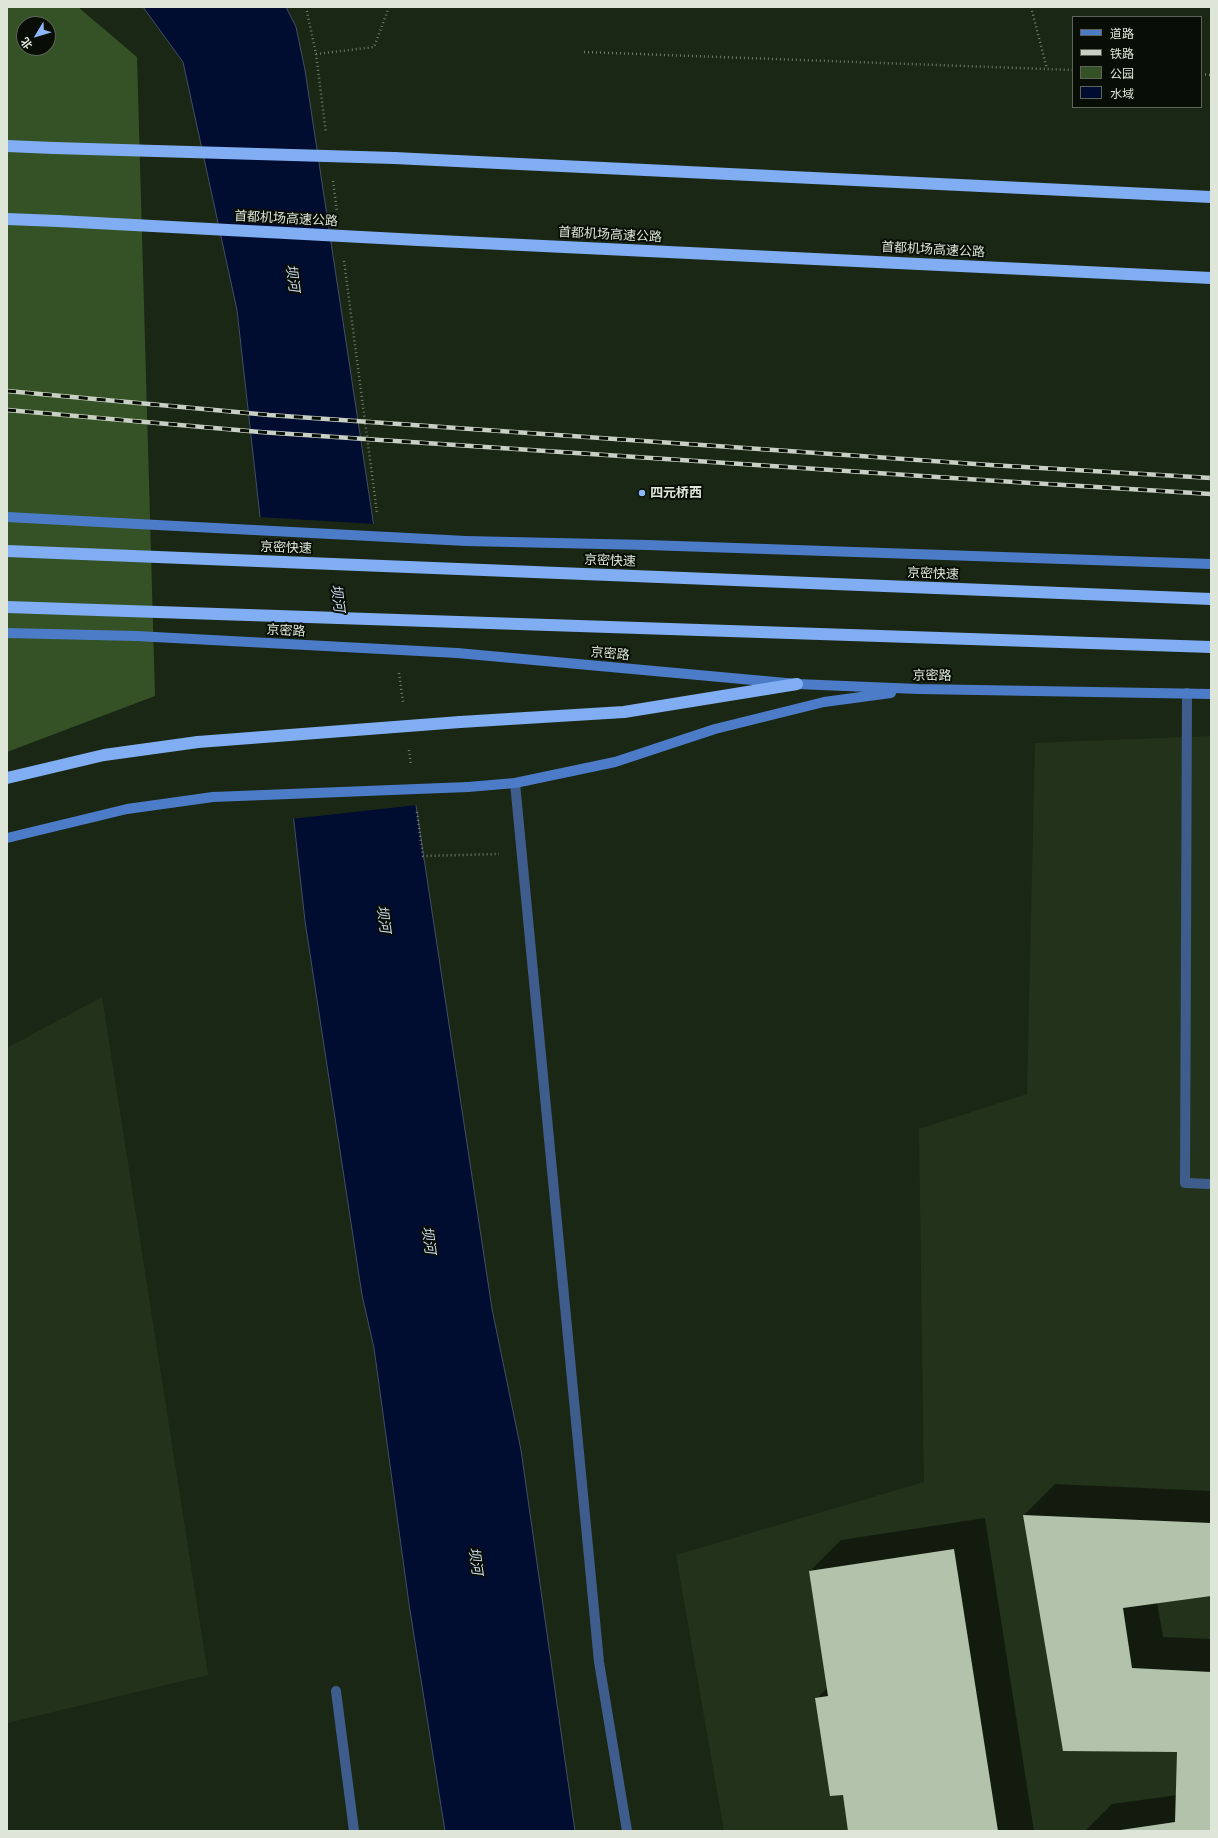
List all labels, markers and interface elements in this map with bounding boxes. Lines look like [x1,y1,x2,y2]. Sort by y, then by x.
north arrow [16,16,56,56]
legend [1072,16,1202,108]
text: 道路 [1110,27,1134,41]
text: 北 [18,35,35,51]
text: 铁路 [1110,47,1134,61]
text: 公园 [1110,67,1134,81]
text: 水域 [1110,87,1134,101]
street label: 首都机场高速公路 [234,208,338,230]
street label: 首都机场高速公路 [558,224,662,246]
street label: 首都机场高速公路 [881,239,985,261]
water label: 坝河 [282,263,302,293]
place label: 四元桥西 [650,485,702,501]
marker: 四元桥西 [637,488,647,498]
street label: 京密快速 [260,539,312,557]
street label: 京密快速 [584,552,636,570]
street label: 京密快速 [907,565,959,583]
water label: 坝河 [327,583,347,613]
street label: 京密路 [266,622,306,640]
street label: 京密路 [590,645,630,663]
street label: 京密路 [912,668,952,684]
water label: 坝河 [373,904,393,934]
water label: 坝河 [418,1225,438,1255]
water label: 坝河 [465,1546,485,1576]

